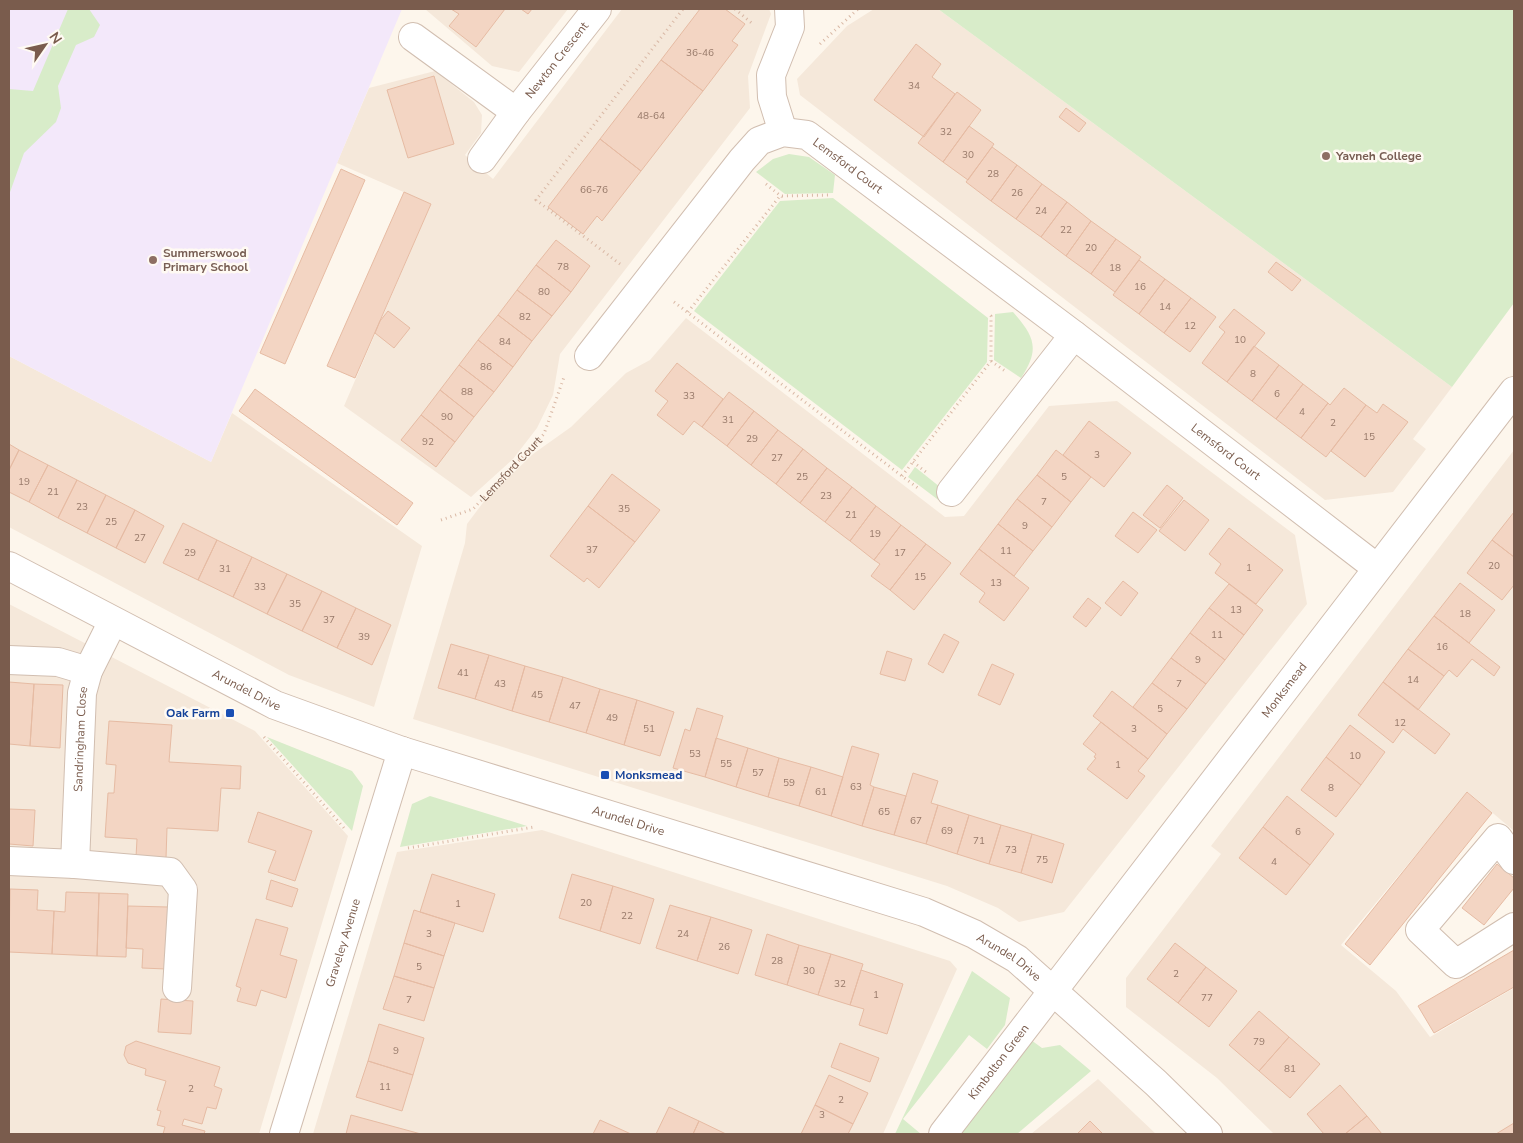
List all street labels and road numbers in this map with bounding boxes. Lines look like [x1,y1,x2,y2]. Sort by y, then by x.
street label: Newton Crescent [522,18,592,102]
street label: Lemsford Court [810,134,887,198]
street label: Lemsford Court [1188,420,1264,484]
street label: Lemsford Court [476,432,546,505]
street label: Monksmead [1258,659,1311,721]
street label: Arundel Drive [210,666,283,714]
street label: Sandringham Close [70,684,91,792]
street label: Arundel Drive [590,802,667,840]
street label: Graveley Avenue [322,897,364,989]
street label: Arundel Drive [974,929,1045,985]
street label: Kimbolton Green [964,1021,1033,1103]

